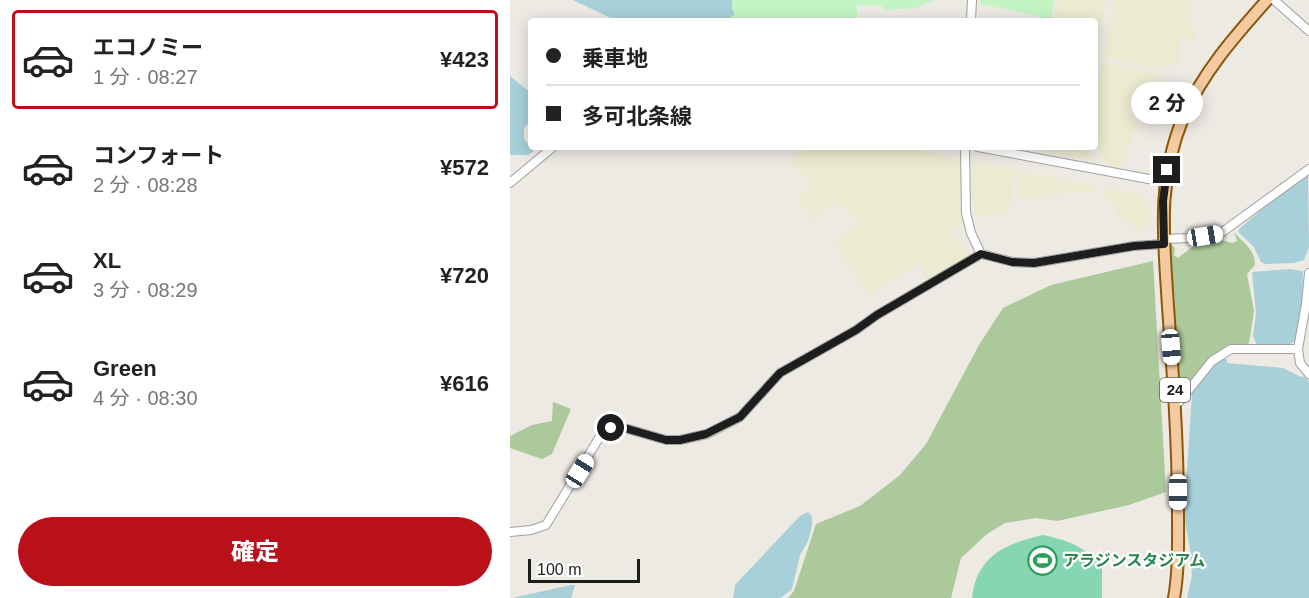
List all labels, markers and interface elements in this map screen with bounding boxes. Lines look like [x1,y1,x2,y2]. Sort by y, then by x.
icon: car [21,33,75,87]
text: エコノミー [93,35,203,60]
text: 乗車地 [582,46,648,71]
text: ¥423 [440,47,489,72]
text: 1 分 · 08:27 [93,66,198,88]
callout: 2 分 [1131,83,1203,125]
text: 2 分 [1149,92,1185,114]
text: 多可北条線 [582,104,692,129]
icon: car [21,141,75,195]
text: コンフォート [93,143,224,168]
text: ¥572 [440,155,489,180]
route end [1153,156,1180,183]
text: 2 分 · 08:28 [93,174,198,196]
car [1186,224,1224,248]
text: XL [93,248,121,273]
icon: car [21,249,75,303]
text: ¥720 [440,263,489,288]
text: 3 分 · 08:29 [93,279,198,301]
car [1160,328,1182,366]
text: Green [93,356,157,381]
icon: car [21,357,75,411]
text: ¥616 [440,371,489,396]
road number: 24 [1160,378,1190,402]
text: 4 分 · 08:30 [93,387,198,409]
route start [597,414,624,441]
car [563,451,597,491]
car [1169,474,1187,510]
button: 確定 [18,517,492,586]
sports icon: アラジンスタジアム [1026,544,1058,576]
place label: アラジンスタジアム [1063,552,1205,569]
scale bar [528,556,640,584]
text: 100 m [537,561,581,578]

